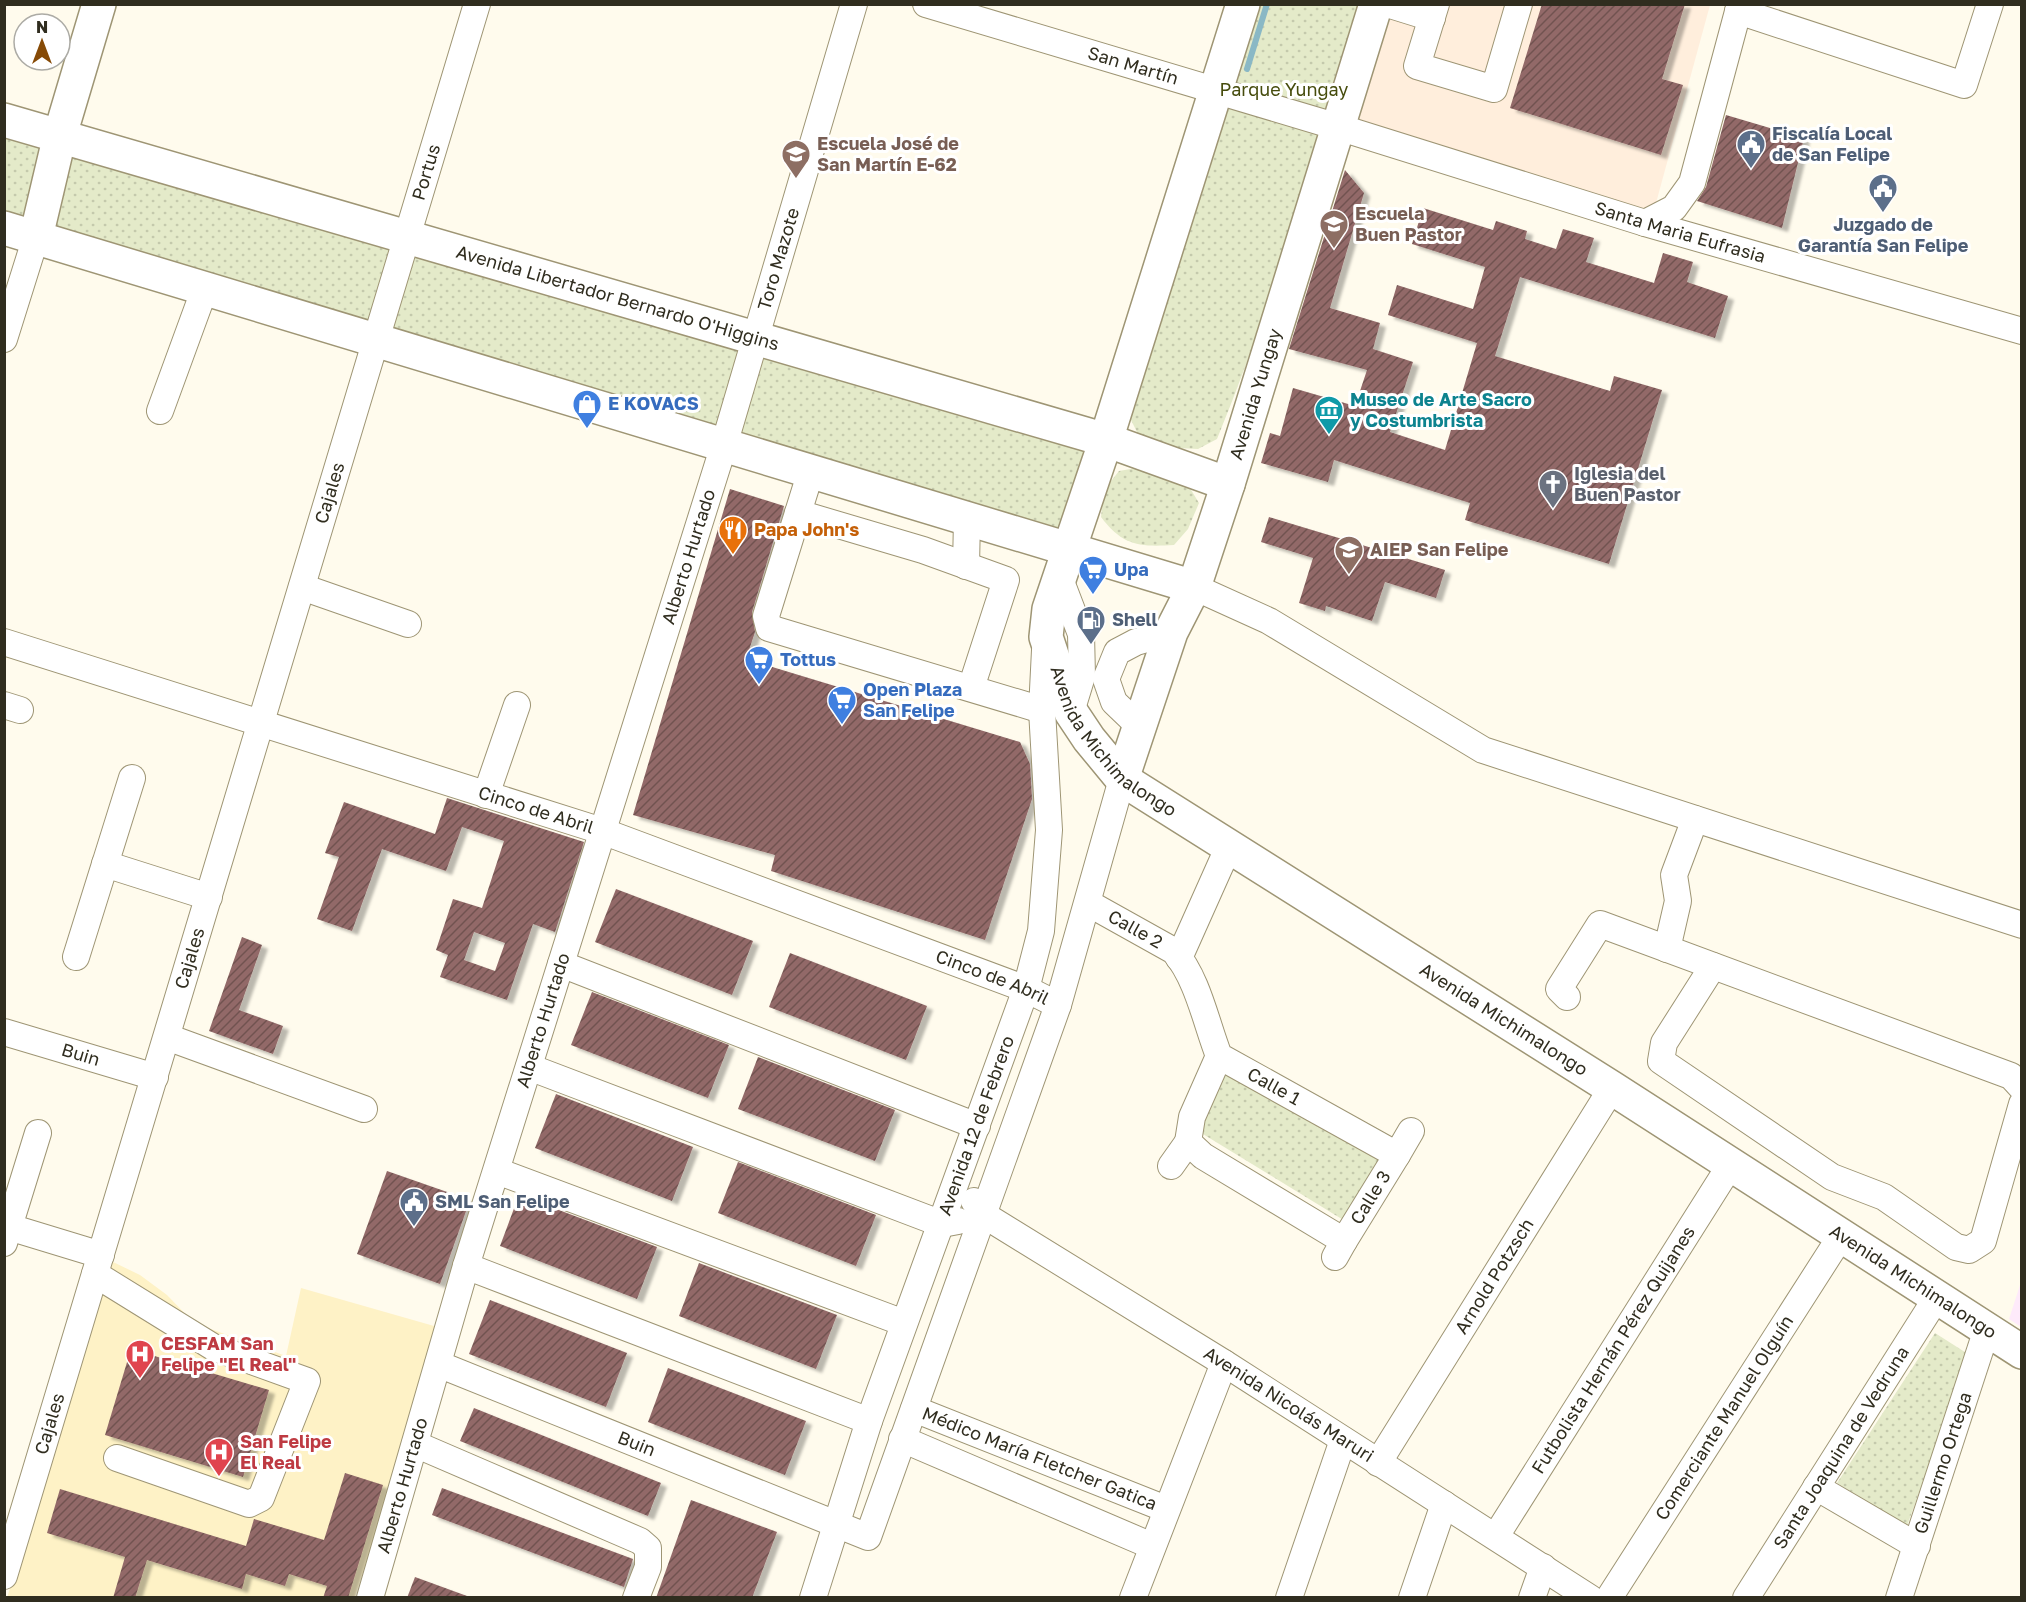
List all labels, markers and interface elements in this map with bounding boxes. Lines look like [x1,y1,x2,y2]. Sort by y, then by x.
north arrow [12,12,72,72]
text: N [36,17,48,37]
street label: San Martín [1085,41,1181,89]
park label: Parque Yungay [1220,78,1348,100]
place label: Fiscalía Local de San Felipe [1772,122,1892,165]
public building icon: Fiscalía Local de San Felipe [1735,128,1767,170]
place label: Escuela José de San Martín E-62 [817,132,959,175]
school or university icon: Escuela José de San Martín E-62 [780,138,812,180]
street label: Portus [407,141,444,203]
public building icon: Juzgado de Garantía San Felipe [1867,172,1899,214]
street label: Santa Maria Eufrasia [1592,196,1768,267]
place label: Escuela Buen Pastor [1355,202,1462,245]
street label: Toro Mazote [752,205,803,313]
school or university icon: Escuela Buen Pastor [1318,208,1350,250]
place label: Juzgado de Garantía San Felipe [1798,213,1969,256]
street label: Avenida Libertador Bernardo O'Higgins [454,240,782,355]
street label: Avenida Yungay [1224,326,1285,462]
shop icon: E KOVACS [571,388,603,430]
place label: Museo de Arte Sacro y Costumbrista [1350,388,1532,431]
place label: E KOVACS [608,392,699,414]
museum icon: Museo de Arte Sacro y Costumbrista [1313,394,1345,436]
street label: Cajales [309,459,349,526]
place label: Iglesia del Buen Pastor [1574,462,1681,505]
church icon: Iglesia del Buen Pastor [1537,468,1569,510]
street label: Alberto Hurtado [656,486,719,627]
restaurant icon: Papa John's [717,514,749,556]
place label: Papa John's [754,518,859,540]
school or university icon: AIEP San Felipe [1333,534,1365,576]
place label: AIEP San Felipe [1370,538,1509,560]
supermarket icon: Upa [1077,554,1109,596]
place label: Upa [1114,558,1149,580]
fuel station icon: Shell [1075,604,1107,646]
place label: Shell [1112,608,1158,630]
supermarket icon: Tottus [743,644,775,686]
place label: Tottus [780,648,836,670]
street label: Avenida Michimalongo [1046,663,1181,821]
place label: Open Plaza San Felipe [863,678,962,721]
supermarket icon: Open Plaza San Felipe [826,684,858,726]
street label: Cinco de Abril [476,781,597,838]
street label: Calle 2 [1104,904,1167,952]
street label: Cajales [169,925,208,991]
street label: Cinco de Abril [933,944,1053,1009]
street label: Alberto Hurtado [511,950,574,1090]
street label: Avenida Michimalongo [1416,958,1592,1080]
street label: Avenida 12 de Febrero [933,1032,1018,1218]
street label: Buin [59,1038,103,1070]
street label: Calle 1 [1244,1062,1305,1109]
street label: Calle 3 [1345,1166,1395,1228]
public building icon: SML San Felipe [398,1186,430,1228]
place label: SML San Felipe [435,1190,570,1212]
street label: Arnold Potzsch [1449,1214,1538,1338]
street label: Avenida Michimalongo [1826,1219,2001,1343]
street label: Futbolista Hernán Pérez Quijanes [1526,1221,1699,1477]
street label: Comerciante Manuel Olguín [1650,1311,1797,1524]
place label: CESFAM San Felipe "El Real" [161,1332,296,1375]
hospital icon: CESFAM San Felipe "El Real" [124,1338,156,1380]
street label: Avenida Nicolás Maruri [1200,1341,1378,1466]
street label: Santa Joaquina de Vedruna [1768,1342,1913,1553]
street label: Guillermo Ortega [1909,1389,1976,1537]
street label: Cajales [29,1390,68,1457]
street label: Médico María Fletcher Gatica [919,1401,1160,1514]
street label: Alberto Hurtado [372,1415,432,1556]
street label: Buin [615,1425,659,1460]
place label: San Felipe El Real [240,1430,332,1473]
hospital icon: San Felipe El Real [203,1436,235,1478]

